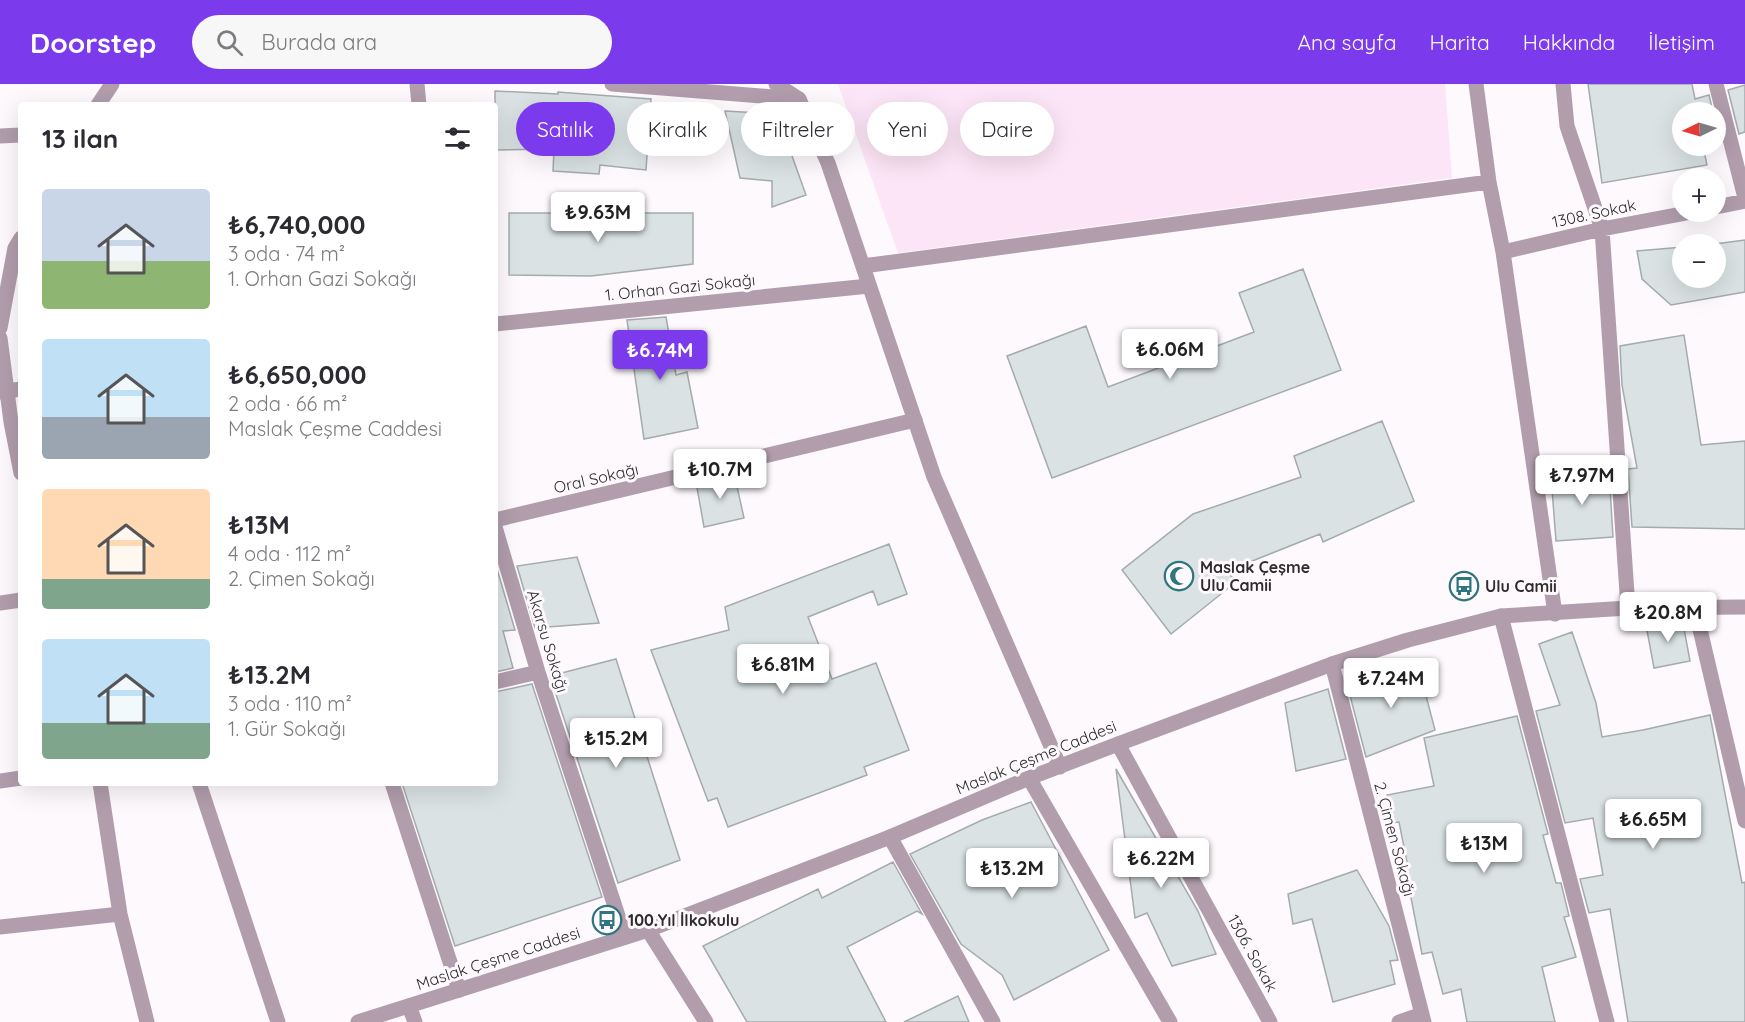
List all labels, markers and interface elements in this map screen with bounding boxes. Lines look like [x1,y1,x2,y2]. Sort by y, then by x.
search box [192,15,612,69]
text: Doorstep [30,25,156,60]
icon: search [213,26,246,59]
text: Burada ara [261,28,377,56]
text: Ana sayfa [1297,29,1397,55]
text: Harita [1430,29,1490,55]
text: Hakkında [1523,29,1615,55]
text: İletişim [1648,29,1715,55]
chip: Satılık [516,102,615,156]
chip: Kiralık [627,102,729,156]
chip: Filtreler [741,102,855,156]
chip: Yeni [867,102,948,156]
chip: Daire [960,102,1054,156]
north arrow [1672,102,1726,156]
map controls [1672,102,1726,288]
text: 13 ilan [42,122,118,155]
icon: filters [441,122,474,155]
button: + [1672,168,1726,222]
pin: ₺9.63M [549,192,647,243]
street label: 1308. Sokak [1550,194,1638,232]
text: ₺9.63M [565,199,631,224]
text: ₺6,740,000 [228,208,366,241]
icon: home [90,213,162,285]
button: − [1672,234,1726,288]
text: 3 oda · 74 m² [228,241,345,266]
text: 1. Orhan Gazi Sokağı [228,266,416,291]
street label: 1. Orhan Gazi Sokağı [604,269,756,305]
pin: ₺6.06M [1121,329,1219,380]
pin: ₺6.74M [611,330,709,381]
text: ₺6.06M [1136,336,1204,361]
text: ₺6.74M [626,337,694,362]
text: ₺6,650,000 [228,358,366,391]
icon: home [90,363,162,435]
text: 2 oda · 66 m² [228,391,347,416]
text: Maslak Çeşme Caddesi [228,416,442,441]
pin: ₺10.7M [671,449,769,500]
pin: ₺7.97M [1533,455,1631,506]
text: ₺10.7M [687,456,753,481]
street label: Oral Sokağı [552,459,640,497]
text: ₺7.97M [1549,462,1615,487]
text: ₺13M [228,508,290,541]
icon: home [90,513,162,585]
text: 4 oda · 112 m² [228,541,351,566]
place label: Maslak Çeşme Ulu Camii [1200,557,1310,595]
mosque icon: Maslak Çeşme Ulu Camii [1163,560,1195,592]
text: 2. Çimen Sokağı [228,566,375,591]
bus stop icon: Ulu Camii [1448,570,1480,602]
place label: Ulu Camii [1485,576,1557,596]
street label: Akarsu Sokağı [523,587,573,695]
pin: ₺20.8M [1619,592,1717,643]
text: ₺20.8M [1634,599,1702,624]
pin: ₺6.81M [734,644,832,695]
text: ₺6.81M [751,651,815,676]
text: ₺13.2M [228,658,311,691]
pin: ₺7.24M [1342,658,1440,709]
icon: home [90,663,162,735]
text: ₺7.24M [1358,665,1424,690]
text: 3 oda · 110 m² [228,691,352,716]
text: 1. Gür Sokağı [228,716,346,741]
street label: Maslak Çeşme Caddesi [953,716,1119,798]
pin: ₺15.2M [567,718,665,769]
text: ₺15.2M [584,725,648,750]
street label: 2. Çimen Sokağı [1370,780,1420,898]
pin: ₺6.65M [1604,799,1702,850]
text: ₺6.65M [1619,806,1687,831]
pin: ₺13M [1448,823,1520,874]
text: ₺13M [1460,830,1508,855]
pin: ₺6.22M [1112,838,1210,889]
text: ₺6.22M [1127,845,1195,870]
pin: ₺13.2M [963,848,1061,899]
text: ₺13.2M [980,855,1044,880]
bus stop icon: 100.Yıl İlkokulu [591,904,623,936]
place label: 100.Yıl İlkokulu [628,910,739,930]
street label: 1306. Sokak [1224,911,1282,995]
street label: Maslak Çeşme Caddesi [413,922,583,994]

